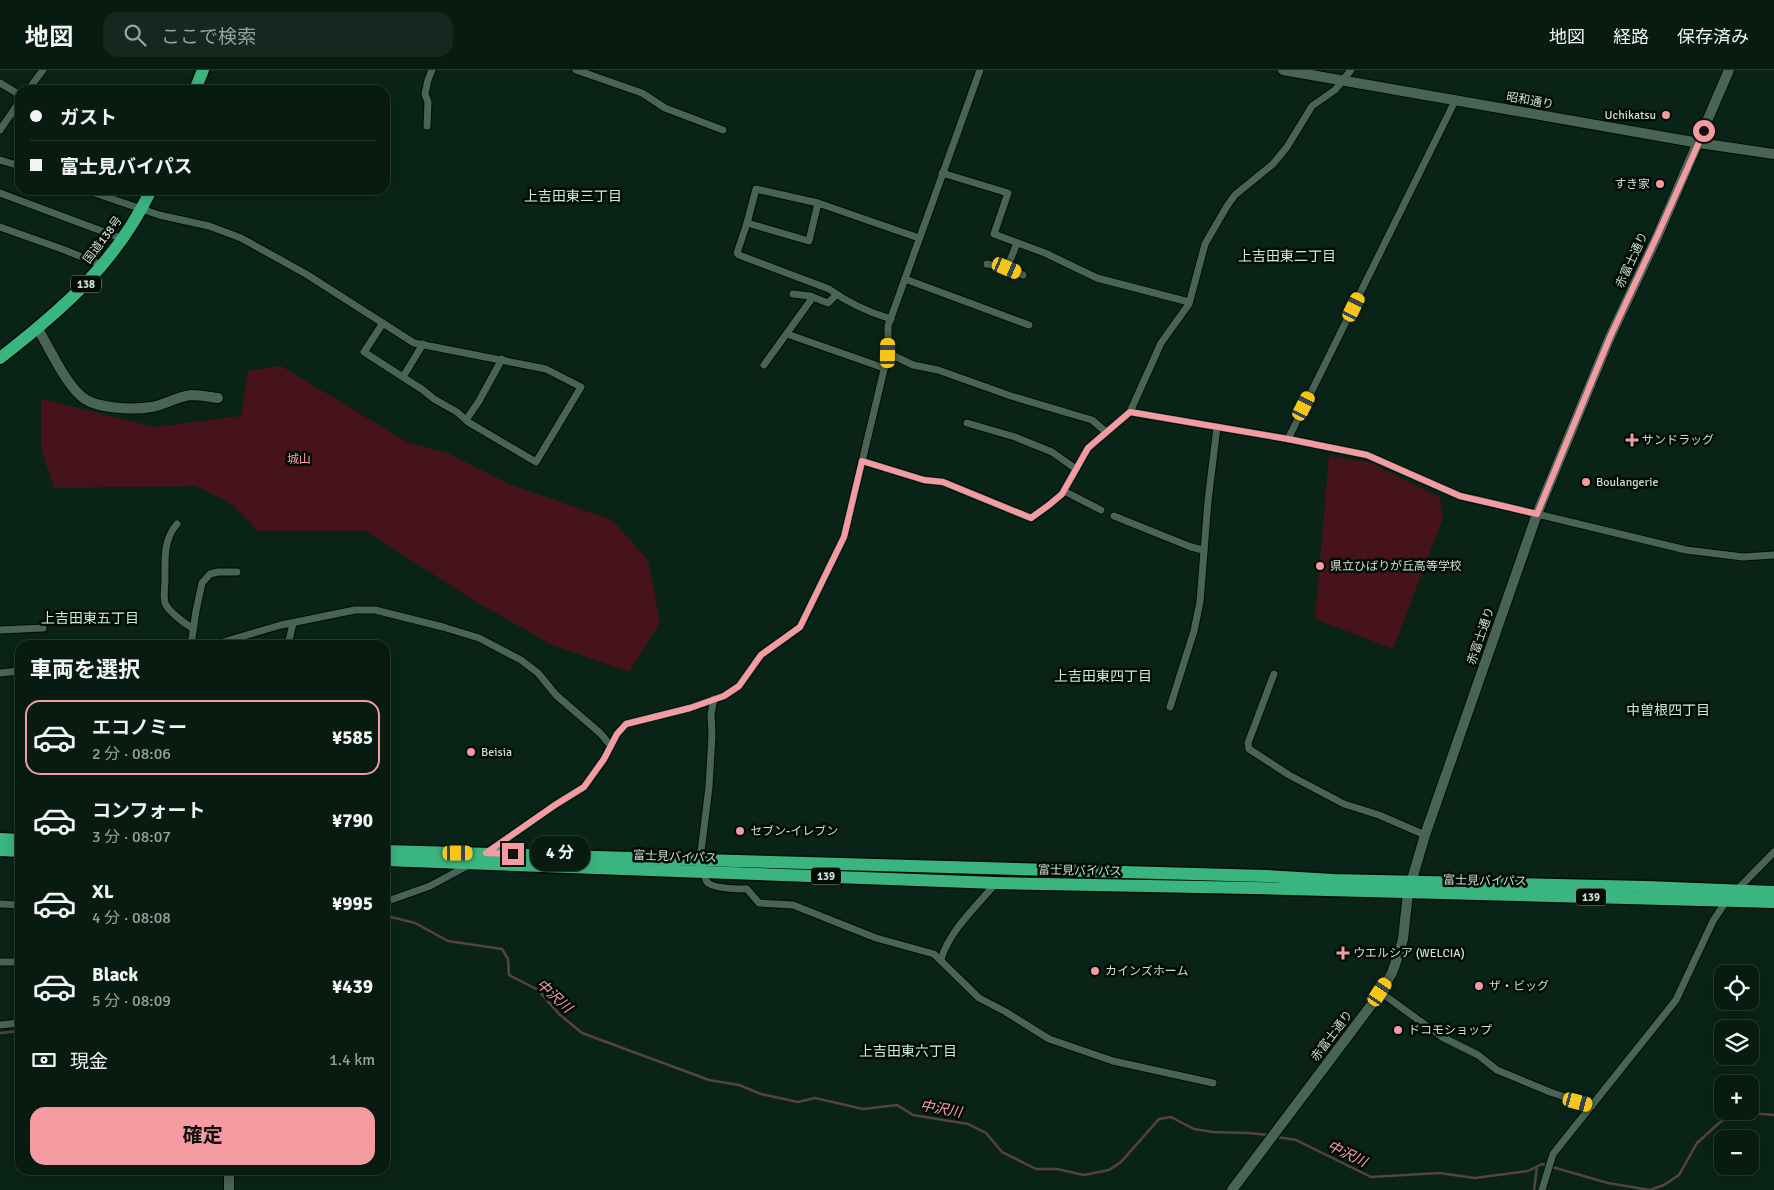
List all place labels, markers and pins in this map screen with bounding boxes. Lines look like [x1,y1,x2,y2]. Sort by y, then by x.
place label: Uchikatsu [1605,108,1656,123]
marker: Uchikatsu [1660,109,1672,121]
place label: すき家 [1614,177,1650,192]
marker: すき家 [1654,178,1666,190]
place label: サンドラッグ [1642,433,1714,448]
marker: サンドラッグ [1626,434,1638,446]
place label: Boulangerie [1596,475,1658,490]
marker: Boulangerie [1580,476,1592,488]
place label: 県立ひばりが丘高等学校 [1330,559,1462,574]
marker: 県立ひばりが丘高等学校 [1314,560,1326,572]
place label: Beisia [481,745,512,760]
marker: Beisia [465,746,477,758]
place label: セブン-イレブン [750,824,838,839]
marker: セブン-イレブン [734,825,746,837]
place label: ウエルシア (WELCIA) [1353,946,1465,961]
marker: ウエルシア (WELCIA) [1337,947,1349,959]
place label: カインズホーム [1105,964,1188,979]
marker: カインズホーム [1089,965,1101,977]
place label: ザ・ビッグ [1489,979,1549,994]
marker: ザ・ビッグ [1473,980,1485,992]
place label: ドコモショップ [1408,1023,1492,1038]
marker: ドコモショップ [1392,1024,1404,1036]

